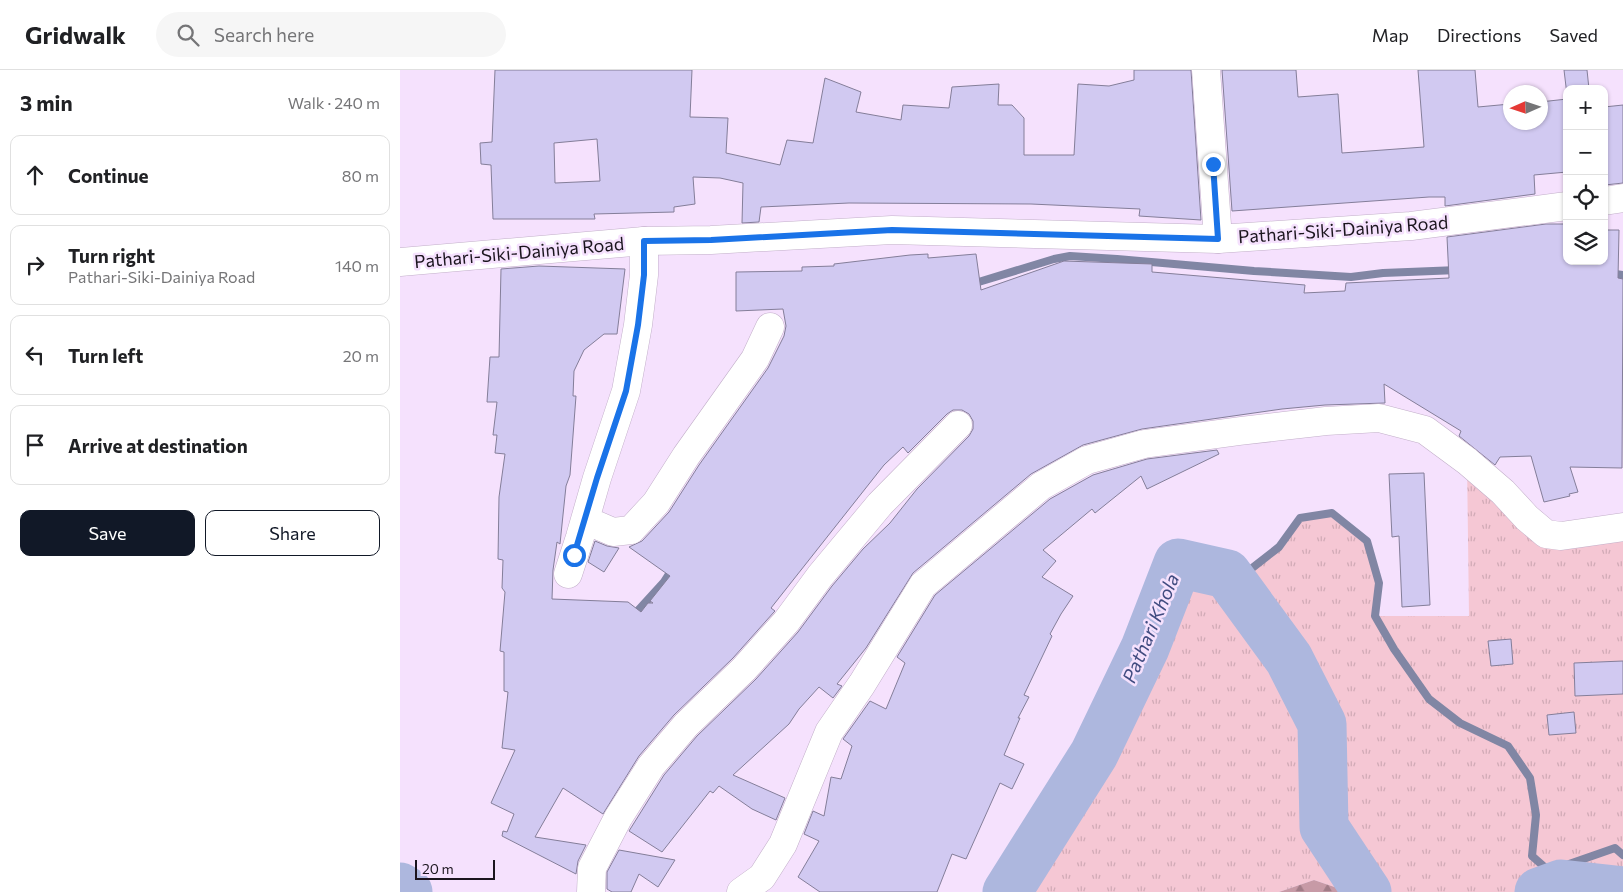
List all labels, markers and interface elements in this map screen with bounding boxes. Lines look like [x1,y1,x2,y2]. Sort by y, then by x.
search box [156,12,506,57]
text: Gridwalk [25,20,126,49]
icon: search [174,21,202,49]
text: Search here [214,23,314,46]
text: Map [1372,24,1409,46]
text: Directions [1437,24,1521,46]
text: Saved [1549,24,1598,46]
north arrow [1503,85,1548,130]
map controls [1563,85,1608,265]
button: + [1563,85,1608,130]
text: 3 min [20,90,73,115]
text: Walk · 240 m [288,93,380,112]
button: − [1563,130,1608,175]
route end [1202,153,1225,176]
icon: ahead [21,161,49,189]
text: Continue [68,164,148,187]
text: 80 m [342,166,379,185]
button: locate [1563,175,1608,220]
street label: Pathari-Siki-Dainiya Road [1237,211,1449,247]
button: layers [1563,220,1608,265]
street label: Pathari-Siki-Dainiya Road [413,232,625,272]
text: Turn right [68,244,155,267]
icon: right [21,251,49,279]
text: 140 m [335,256,379,275]
text: Pathari-Siki-Dainiya Road [68,267,255,286]
icon: left [21,341,49,369]
text: Turn left [68,344,143,367]
text: 20 m [343,346,379,365]
icon: arrive [21,431,49,459]
text: Arrive at destination [68,434,248,457]
button: Save [20,510,195,556]
button: Share [205,510,380,556]
route start [563,544,586,567]
water label: Pathari Khola [1117,570,1183,686]
scale bar [415,857,495,880]
text: 20 m [422,860,454,877]

